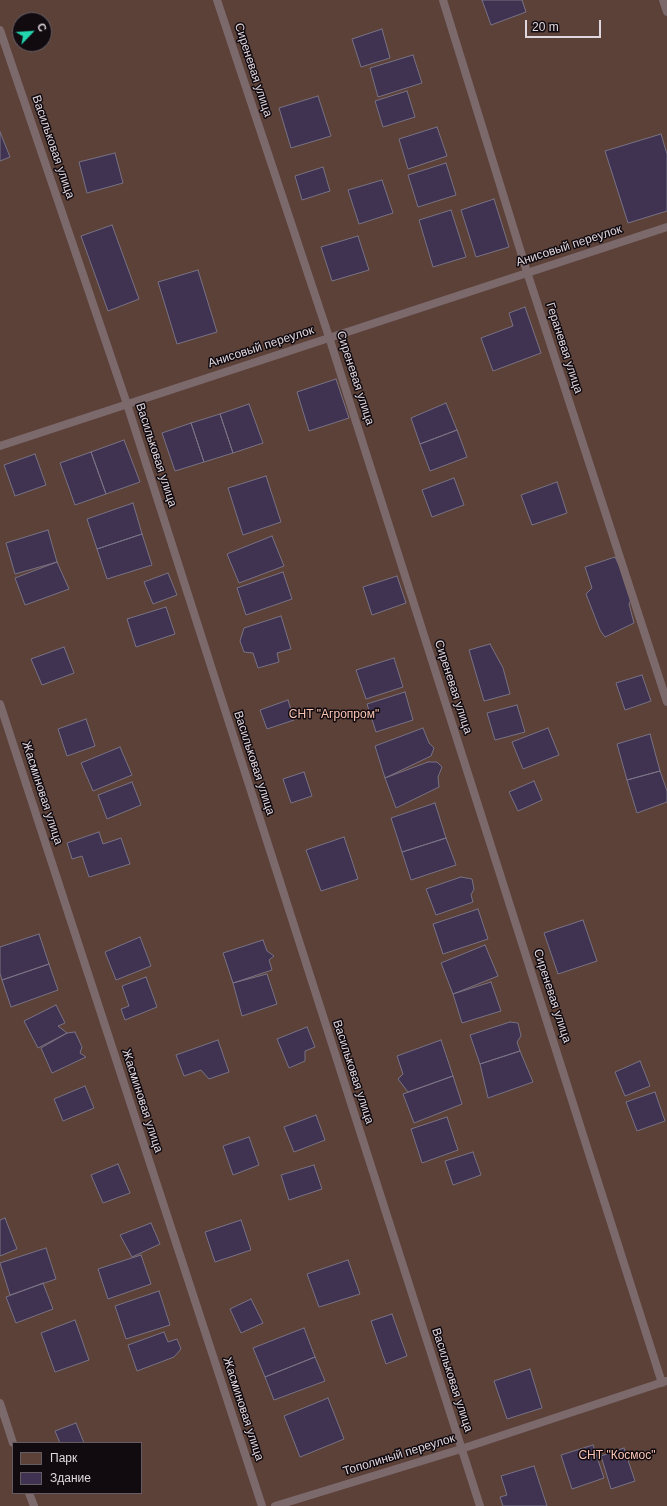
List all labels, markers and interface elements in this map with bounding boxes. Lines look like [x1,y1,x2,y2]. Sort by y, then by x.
north arrow [12,12,52,52]
scale bar [527,12,603,38]
text: 20 m [532,20,559,34]
text: С [35,21,49,33]
street label: Сиреневая улица [231,21,275,119]
street label: Васильковая улица [29,93,77,201]
street label: Анисовый переулок [514,222,624,270]
street label: Гераневая улица [543,301,585,395]
street label: Анисовый переулок [206,323,316,371]
street label: Сиреневая улица [333,329,377,427]
street label: Васильковая улица [132,401,180,509]
street label: Сиреневая улица [431,638,475,736]
park label: СНТ "Агропром" [289,708,379,722]
street label: Васильковая улица [230,709,278,817]
street label: Жасминовая улица [18,739,66,847]
street label: Сиреневая улица [530,947,574,1045]
street label: Васильковая улица [329,1018,377,1126]
street label: Жасминовая улица [118,1047,166,1155]
street label: Васильковая улица [428,1326,476,1434]
street label: Жасминовая улица [219,1355,267,1463]
street label: Тополиный переулок [341,1431,457,1479]
legend [12,1442,142,1494]
park label: СНТ "Космос" [578,1449,656,1463]
text: Парк [50,1451,77,1465]
text: Здание [50,1471,91,1485]

